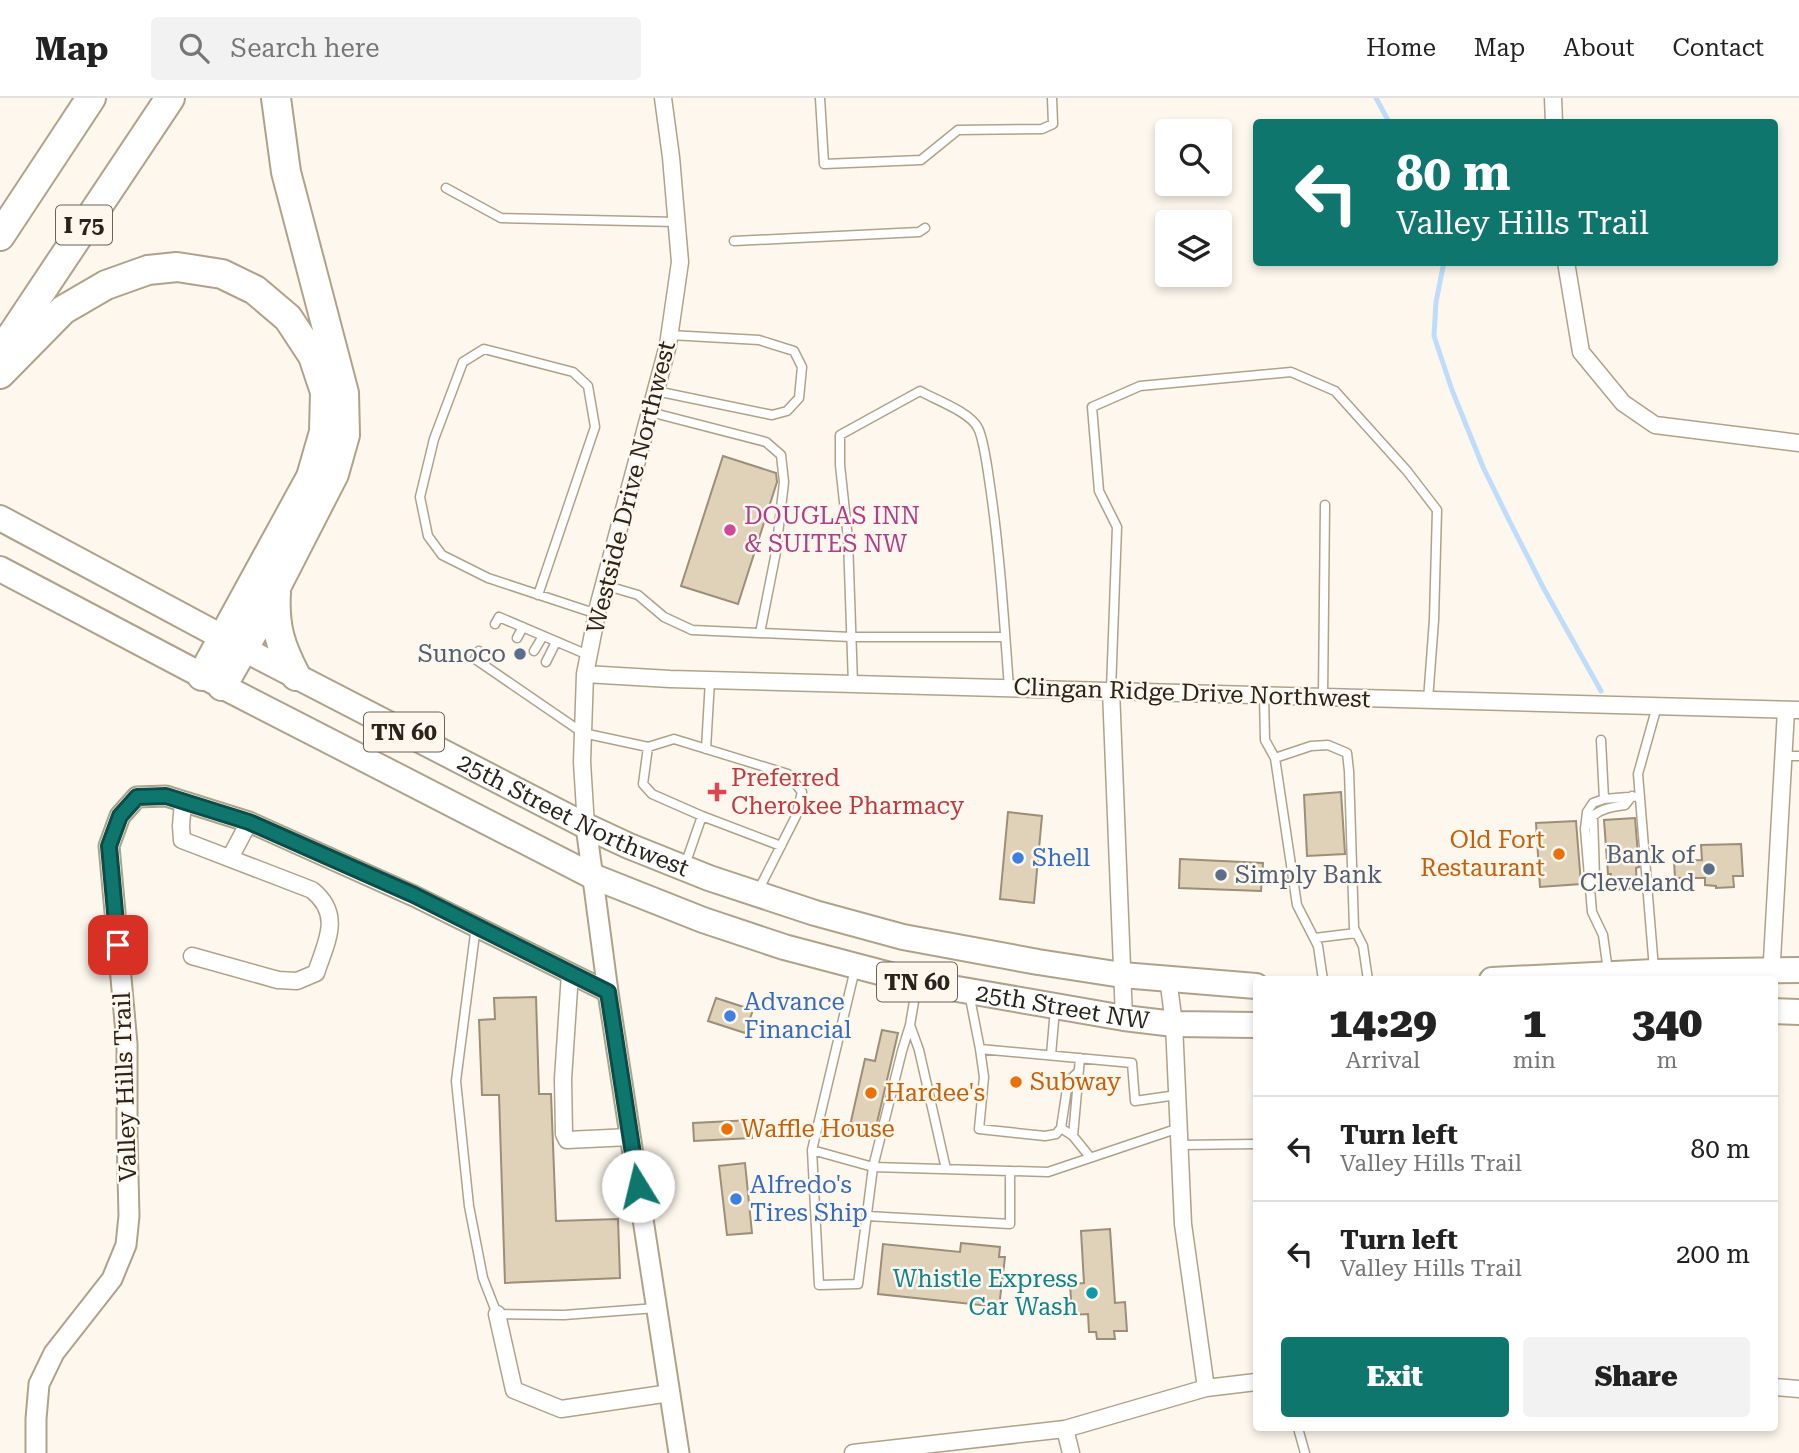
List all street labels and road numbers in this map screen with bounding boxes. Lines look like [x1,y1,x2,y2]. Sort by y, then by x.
road number: I 75 [56,206,112,244]
street label: Westside Drive Northwest [581,338,681,636]
street label: Clingan Ridge Drive Northwest [1013,673,1371,713]
road number: TN 60 [364,712,444,752]
street label: 25th Street Northwest [453,748,693,883]
road number: TN 60 [877,962,957,1002]
street label: 25th Street NW [974,978,1152,1035]
street label: Valley Hills Trail [108,992,142,1182]

